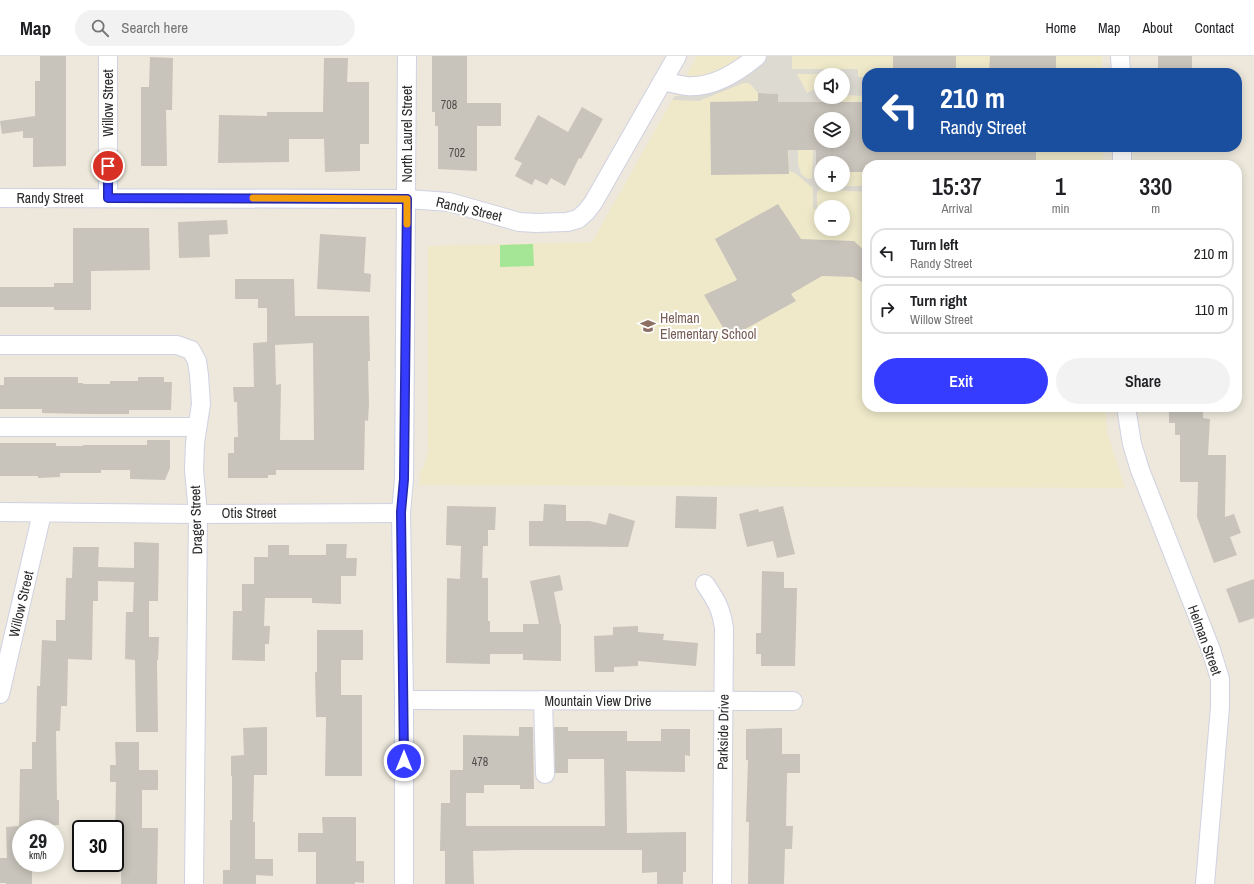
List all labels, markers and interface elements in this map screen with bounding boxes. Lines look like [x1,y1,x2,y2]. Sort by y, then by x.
search box [75,10,355,46]
text: Map [20,15,51,41]
icon: search [89,17,111,39]
text: Search here [121,17,188,38]
text: Home [1045,19,1076,37]
text: Map [1098,19,1120,37]
text: About [1142,19,1172,37]
text: Contact [1194,19,1234,37]
map controls [814,68,850,236]
button: sound [814,68,850,104]
street label: Willow Street [99,69,117,137]
text: 210 m [940,79,1005,117]
icon: left [874,84,926,136]
street label: North Laurel Street [398,86,416,183]
house number: 708 [441,97,457,113]
button: layers [814,112,850,148]
text: Randy Street [940,115,1026,140]
house number: 702 [449,145,465,161]
pin [91,149,125,183]
icon: arrive [97,155,119,177]
button: + [814,156,850,192]
text: 15:37 [932,170,982,202]
text: 1 [1055,170,1066,202]
text: 330 [1139,170,1172,202]
street label: Randy Street [16,189,84,207]
street label: Randy Street [434,193,504,225]
button: − [814,200,850,236]
text: Arrival [941,200,972,217]
text: min [1052,200,1069,217]
text: m [1151,200,1160,217]
text: Turn left [910,234,958,255]
icon: left [876,242,898,264]
text: 210 m [1194,243,1228,264]
text: Randy Street [910,255,972,272]
text: Turn right [910,290,967,311]
icon: right [876,298,898,320]
text: 110 m [1195,299,1228,320]
place label: Helman Elementary School [660,309,756,343]
text: Willow Street [910,311,973,328]
school or university icon: Helman Elementary School [639,317,657,335]
button: Exit [874,358,1048,404]
button: Share [1056,358,1230,404]
street label: Drager Street [186,485,206,555]
street label: Otis Street [222,504,276,522]
street label: Willow Street [5,569,37,639]
street label: Helman Street [1184,602,1226,678]
street label: Mountain View Drive [544,692,652,710]
street label: Parkside Drive [713,694,733,770]
position arrow [383,740,425,782]
house number: 478 [472,754,488,770]
speed limit sign: 30 [72,820,124,872]
text: 29 [29,827,47,854]
text: km/h [29,849,47,862]

